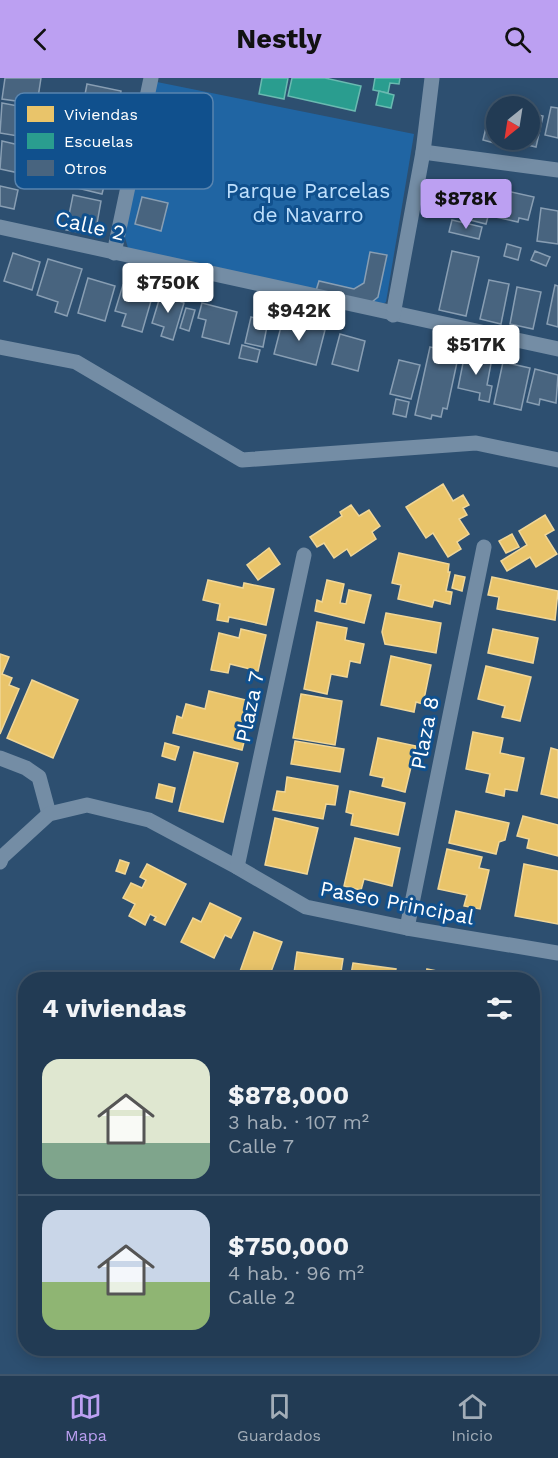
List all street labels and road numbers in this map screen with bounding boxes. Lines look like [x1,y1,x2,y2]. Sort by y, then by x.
street label: Calle 2 [53,205,127,246]
street label: Plaza 7 [230,669,269,745]
street label: Plaza 8 [405,694,444,772]
street label: Paseo Principal [318,875,477,930]

